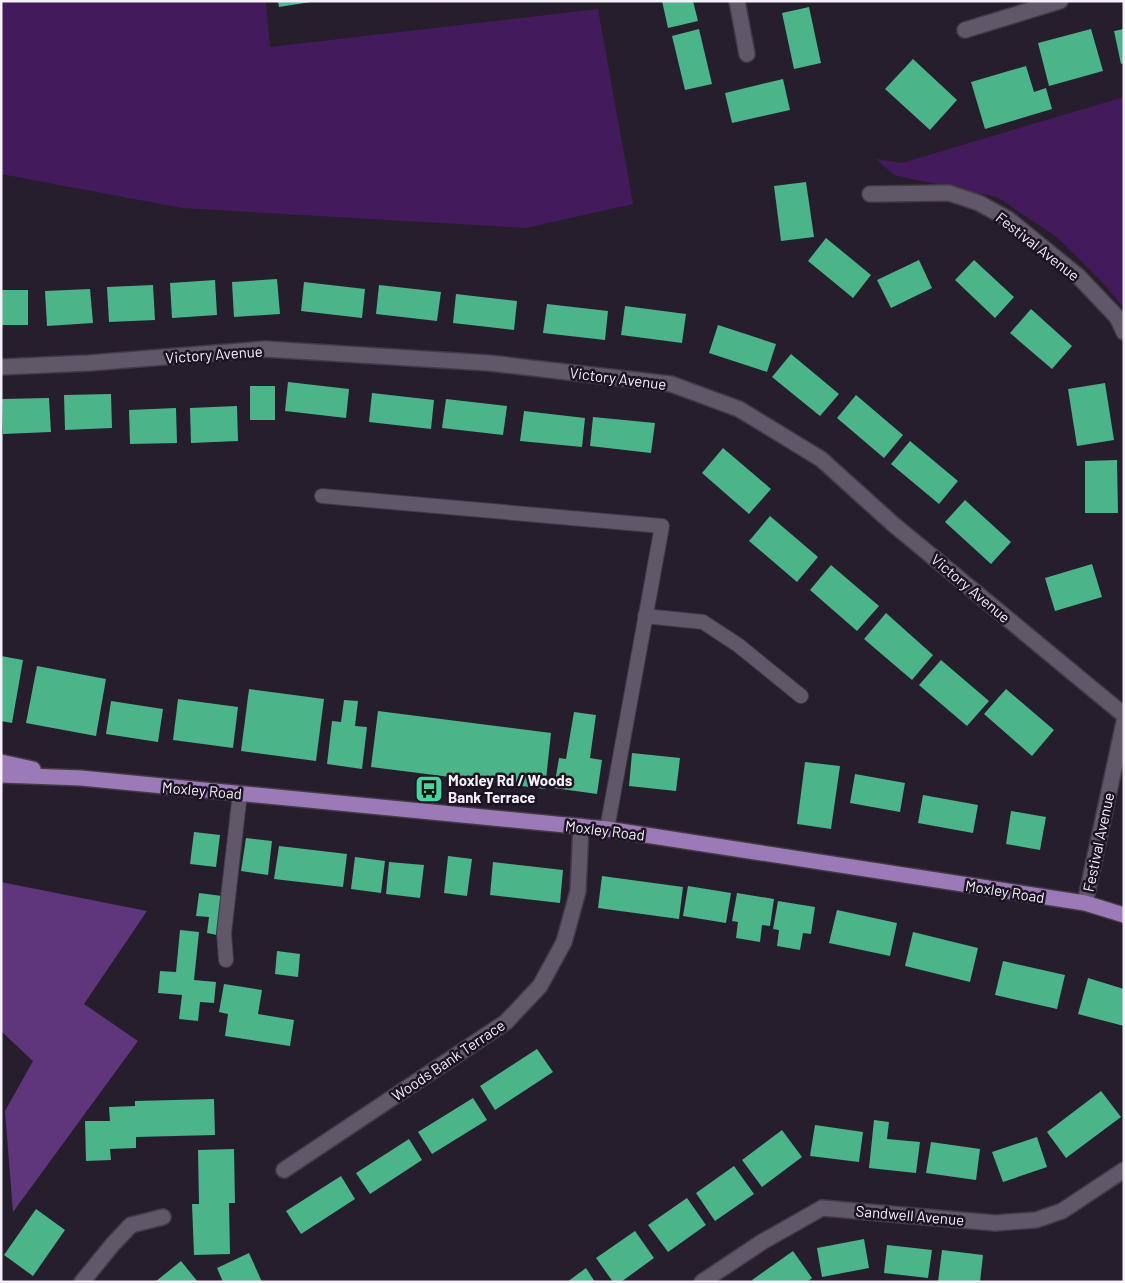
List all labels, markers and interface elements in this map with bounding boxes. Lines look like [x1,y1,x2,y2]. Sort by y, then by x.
street label: Festival Avenue [993,208,1083,284]
street label: Victory Avenue [165,342,263,366]
street label: Victory Avenue [569,363,667,393]
street label: Victory Avenue [928,550,1014,626]
place label: Moxley Rd / Woods Bank Terrace [448,771,573,806]
bus stop icon: Moxley Rd / Woods Bank Terrace [414,774,444,804]
street label: Moxley Road [161,778,243,802]
street label: Festival Avenue [1079,791,1117,893]
street label: Moxley Road [564,816,646,844]
street label: Moxley Road [964,876,1046,906]
street label: Woods Bank Terrace [388,1015,508,1105]
street label: Sandwell Avenue [855,1201,965,1229]

